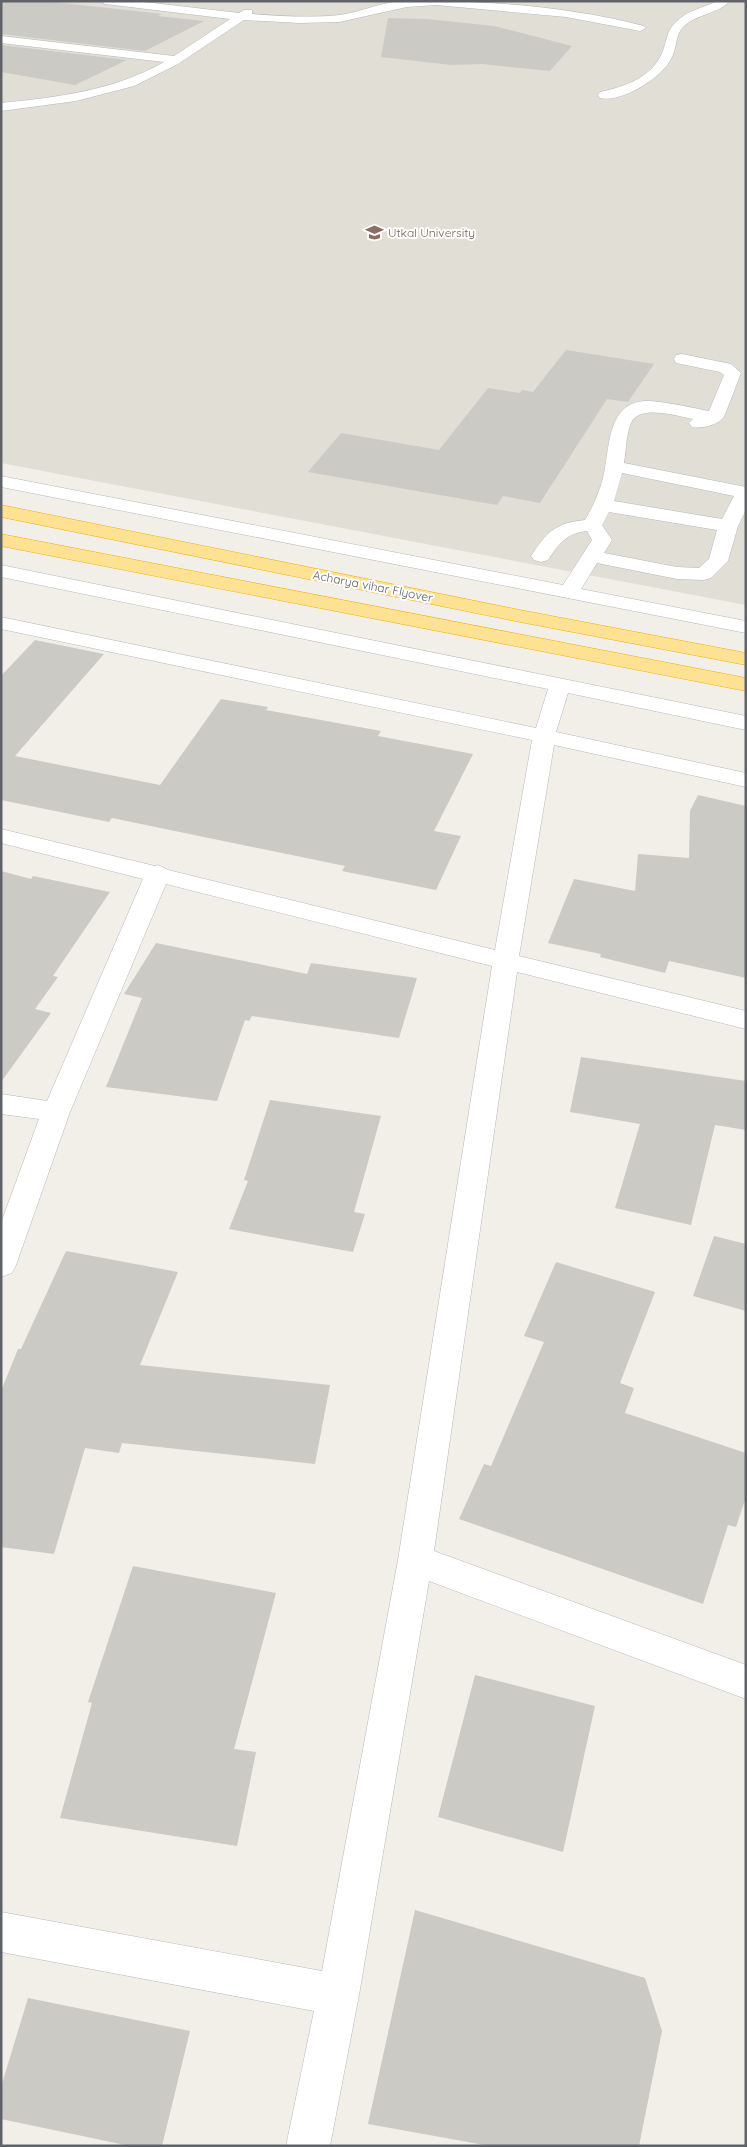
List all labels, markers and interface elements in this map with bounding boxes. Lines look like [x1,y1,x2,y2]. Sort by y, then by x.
school or university icon: Utkal University [364,222,384,242]
place label: Utkal University [388,225,475,240]
street label: Acharya vihar Flyover [312,567,435,605]

